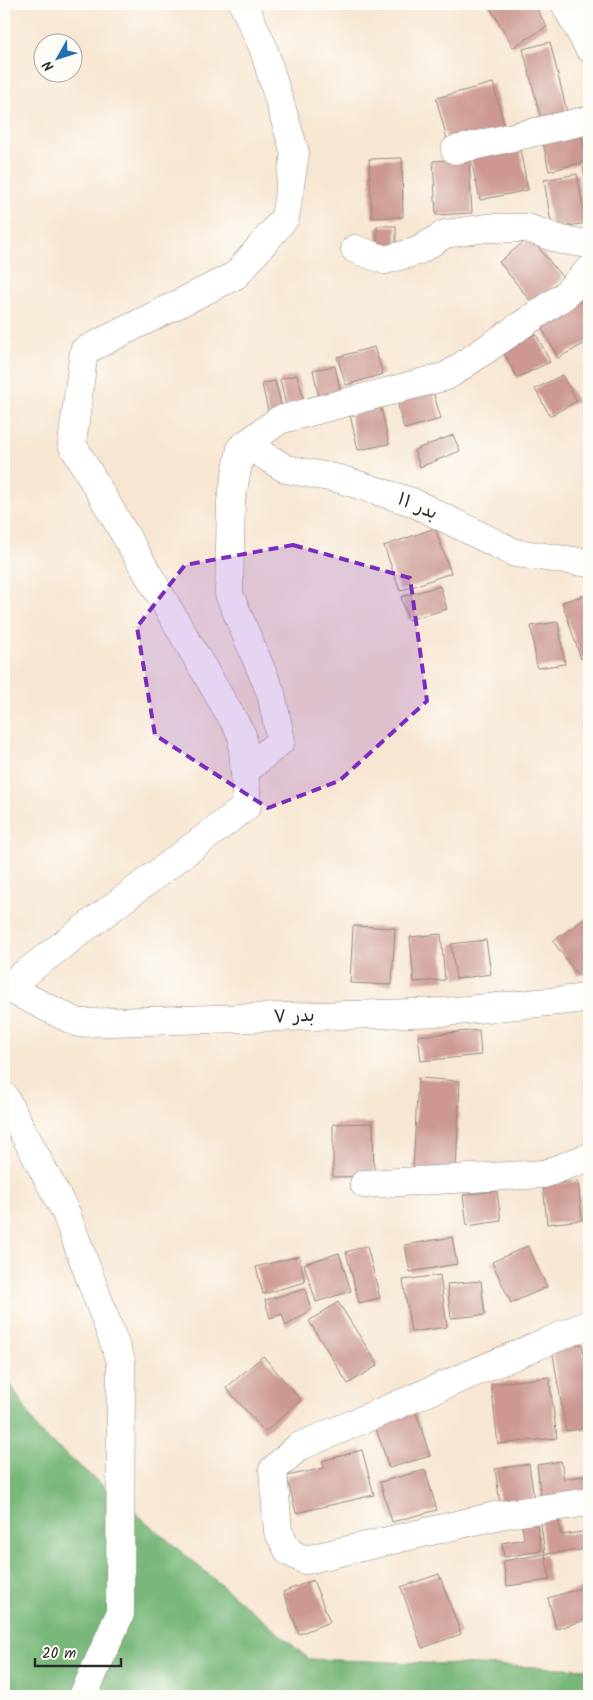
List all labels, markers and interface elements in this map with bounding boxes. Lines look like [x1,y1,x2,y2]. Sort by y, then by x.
north arrow [32,32,82,82]
text: N [37,55,60,76]
street label: بدر ۱۱ [392,486,442,528]
street label: بدر ۷ [273,1002,315,1032]
scale bar [35,1635,121,1667]
text: 20 m [42,1642,76,1666]

